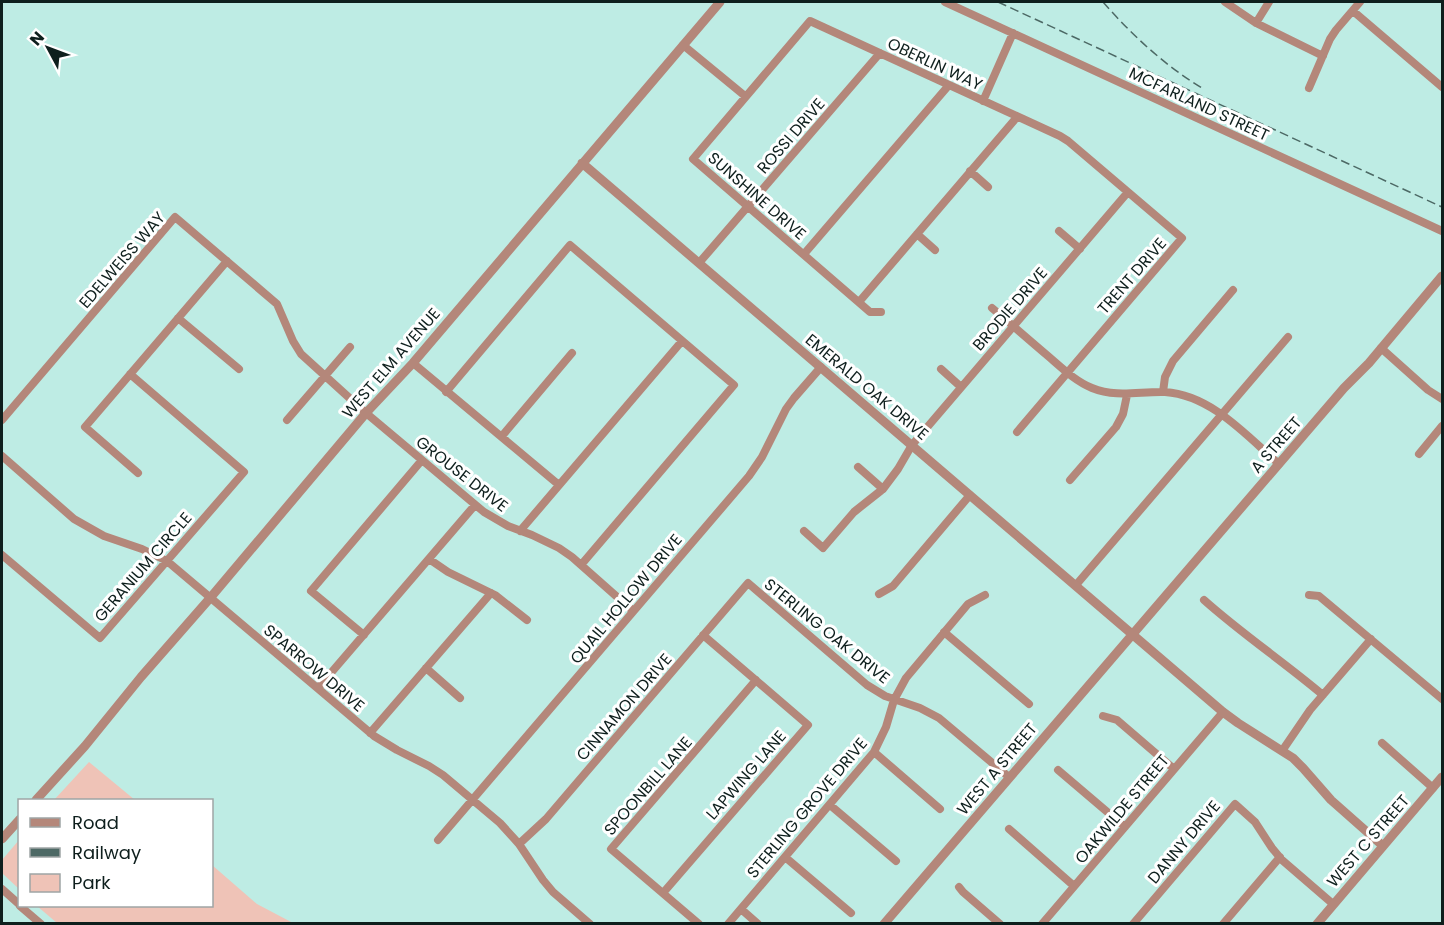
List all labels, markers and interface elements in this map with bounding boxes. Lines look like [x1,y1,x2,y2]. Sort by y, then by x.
north arrow [18,18,78,78]
text: N [24,26,50,51]
street label: OBERLIN WAY [884,32,987,96]
street label: MCFARLAND STREET [1125,61,1273,147]
street label: ROSSI DRIVE [752,93,830,179]
street label: SUNSHINE DRIVE [703,147,811,245]
street label: EDELWEISS WAY [74,206,171,313]
street label: TRENT DRIVE [1092,233,1172,319]
street label: BRODIE DRIVE [967,262,1053,356]
street label: WEST ELM AVENUE [337,303,445,423]
street label: EMERALD OAK DRIVE [800,329,934,445]
street label: A STREET [1245,412,1307,478]
street label: GROUSE DRIVE [411,431,513,517]
street label: GERANIUM CIRCLE [89,507,197,627]
street label: QUAIL HOLLOW DRIVE [565,529,687,669]
street label: STERLING OAK DRIVE [759,573,895,689]
street label: SPARROW DRIVE [259,619,369,717]
street label: CINNAMON DRIVE [571,648,677,766]
street label: WEST A STREET [952,718,1043,820]
street label: LAPWING LANE [701,725,791,825]
street label: SPOONBILL LANE [599,732,697,840]
street label: STERLING GROVE DRIVE [741,733,873,883]
street label: OAKWILDE STREET [1069,749,1175,869]
street label: WEST C STREET [1321,790,1415,892]
street label: DANNY DRIVE [1142,795,1226,889]
legend [18,799,213,907]
text: Road [72,810,119,835]
text: Railway [72,840,141,865]
text: Park [72,870,111,895]

